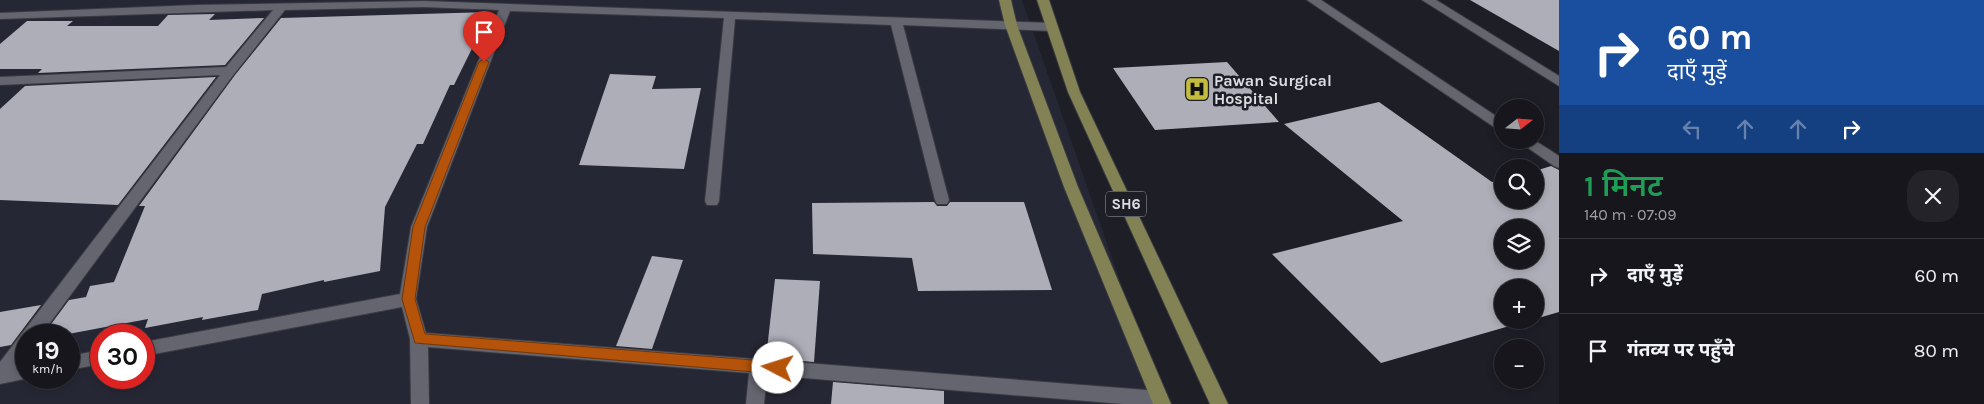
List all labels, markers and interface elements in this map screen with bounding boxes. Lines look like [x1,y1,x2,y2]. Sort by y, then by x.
pin [463,11,505,62]
text: 60 m [1667,17,1752,58]
icon: arrive [470,18,498,46]
icon: right [1584,20,1649,85]
text: दाएँ मुड़ें [1667,59,1727,85]
place label: Pawan Surgical Hospital [1214,71,1332,108]
hospital icon: Pawan Surgical Hospital [1184,76,1210,102]
north arrow [1494,99,1544,149]
map controls [1494,99,1544,389]
icon: left [1678,115,1706,143]
icon: ahead [1731,115,1759,143]
icon: ahead [1784,115,1812,143]
icon: right [1837,115,1865,143]
button: search [1494,159,1544,209]
text: 1 मिनट [1584,168,1663,204]
button: close [1907,170,1959,222]
road number: SH6 [1106,192,1146,216]
text: 140 m · 07:09 [1584,205,1676,224]
button: layers [1494,219,1544,269]
icon: right [1584,262,1612,290]
text: दाएँ मुड़ें [1627,264,1683,286]
text: 60 m [1915,265,1959,287]
button: + [1494,279,1544,329]
speed limit sign: 30 [90,324,155,389]
text: 19 [35,336,60,365]
icon: arrive [1584,337,1612,365]
button: − [1494,339,1544,389]
text: गंतव्य पर पहुँचे [1627,339,1734,361]
text: 80 m [1914,340,1959,362]
position arrow [751,341,803,393]
text: km/h [32,362,63,376]

